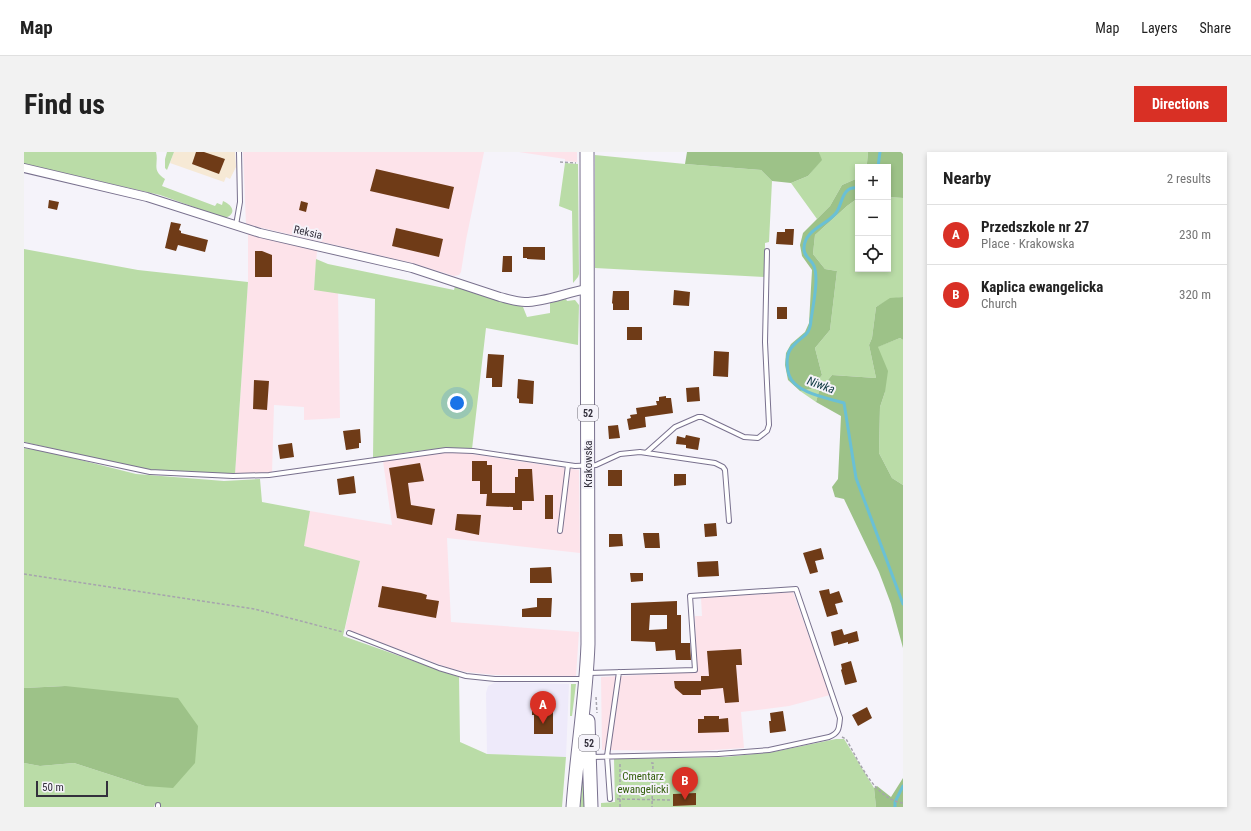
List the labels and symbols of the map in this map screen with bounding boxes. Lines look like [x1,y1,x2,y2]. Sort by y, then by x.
street label: Reksia [292,223,323,242]
water label: Niwka [805,374,837,396]
your location [447,393,467,413]
road number: 52 [578,405,598,421]
street label: Krakowska [582,440,595,488]
pin: A [530,691,556,724]
road number: 52 [579,735,599,751]
pin: B [672,767,698,800]
park label: Cmentarz ewangelicki [617,770,669,796]
scale bar [36,779,108,798]

